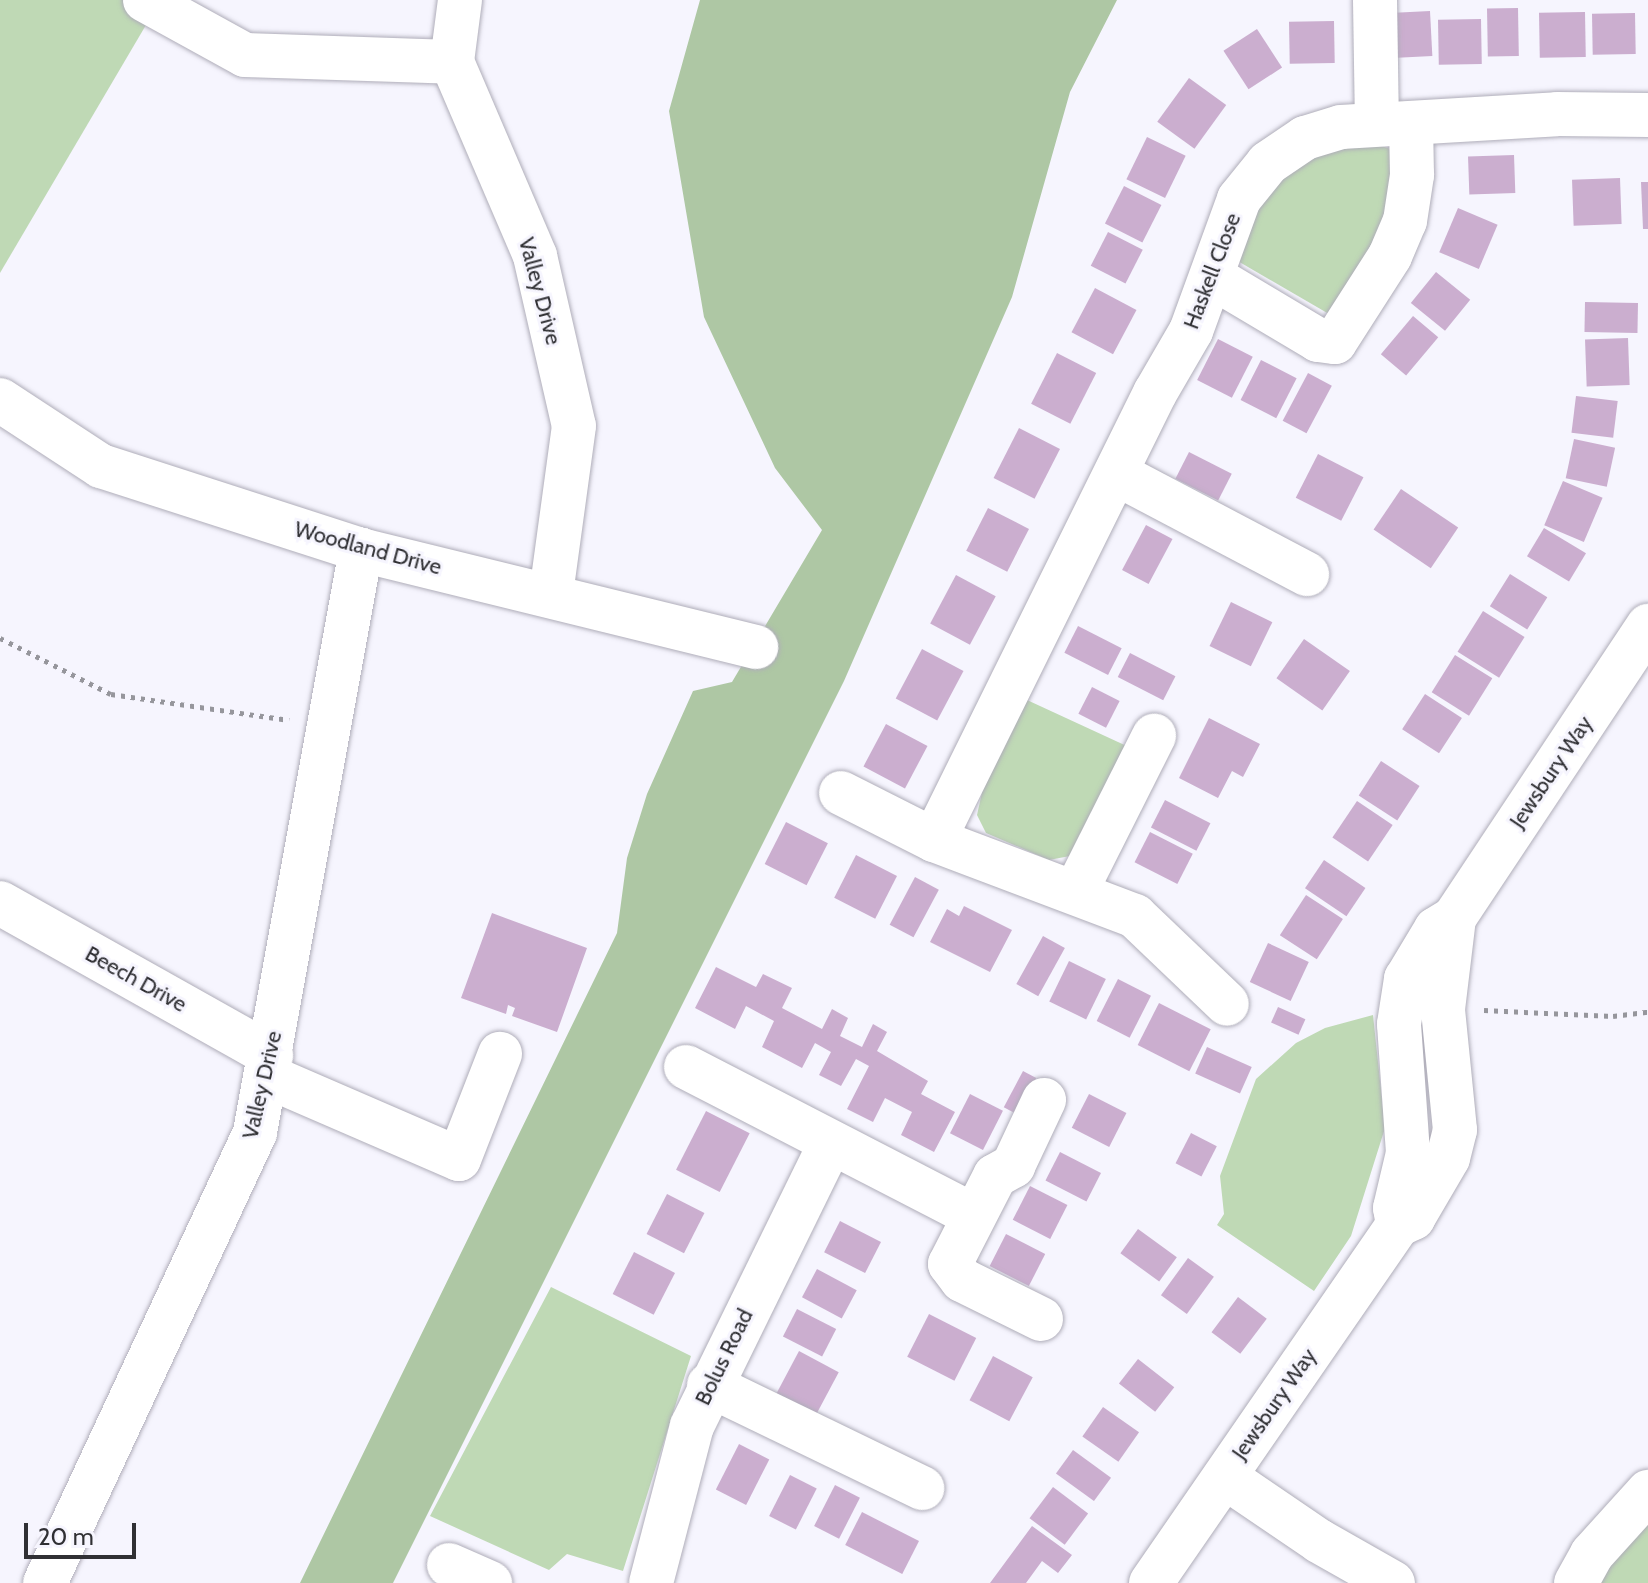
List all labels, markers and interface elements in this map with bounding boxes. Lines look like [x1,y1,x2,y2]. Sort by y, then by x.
street label: Haskell Close [1178,209,1246,333]
street label: Valley Drive [513,234,567,348]
street label: Woodland Drive [292,516,444,580]
street label: Jewsbury Way [1504,711,1598,833]
street label: Beech Drive [81,940,191,1018]
street label: Valley Drive [237,1028,287,1142]
street label: Bolus Road [689,1305,759,1409]
street label: Jewsbury Way [1226,1343,1322,1465]
scale bar [28,1507,140,1557]
text: 20 m [38,1522,94,1551]

